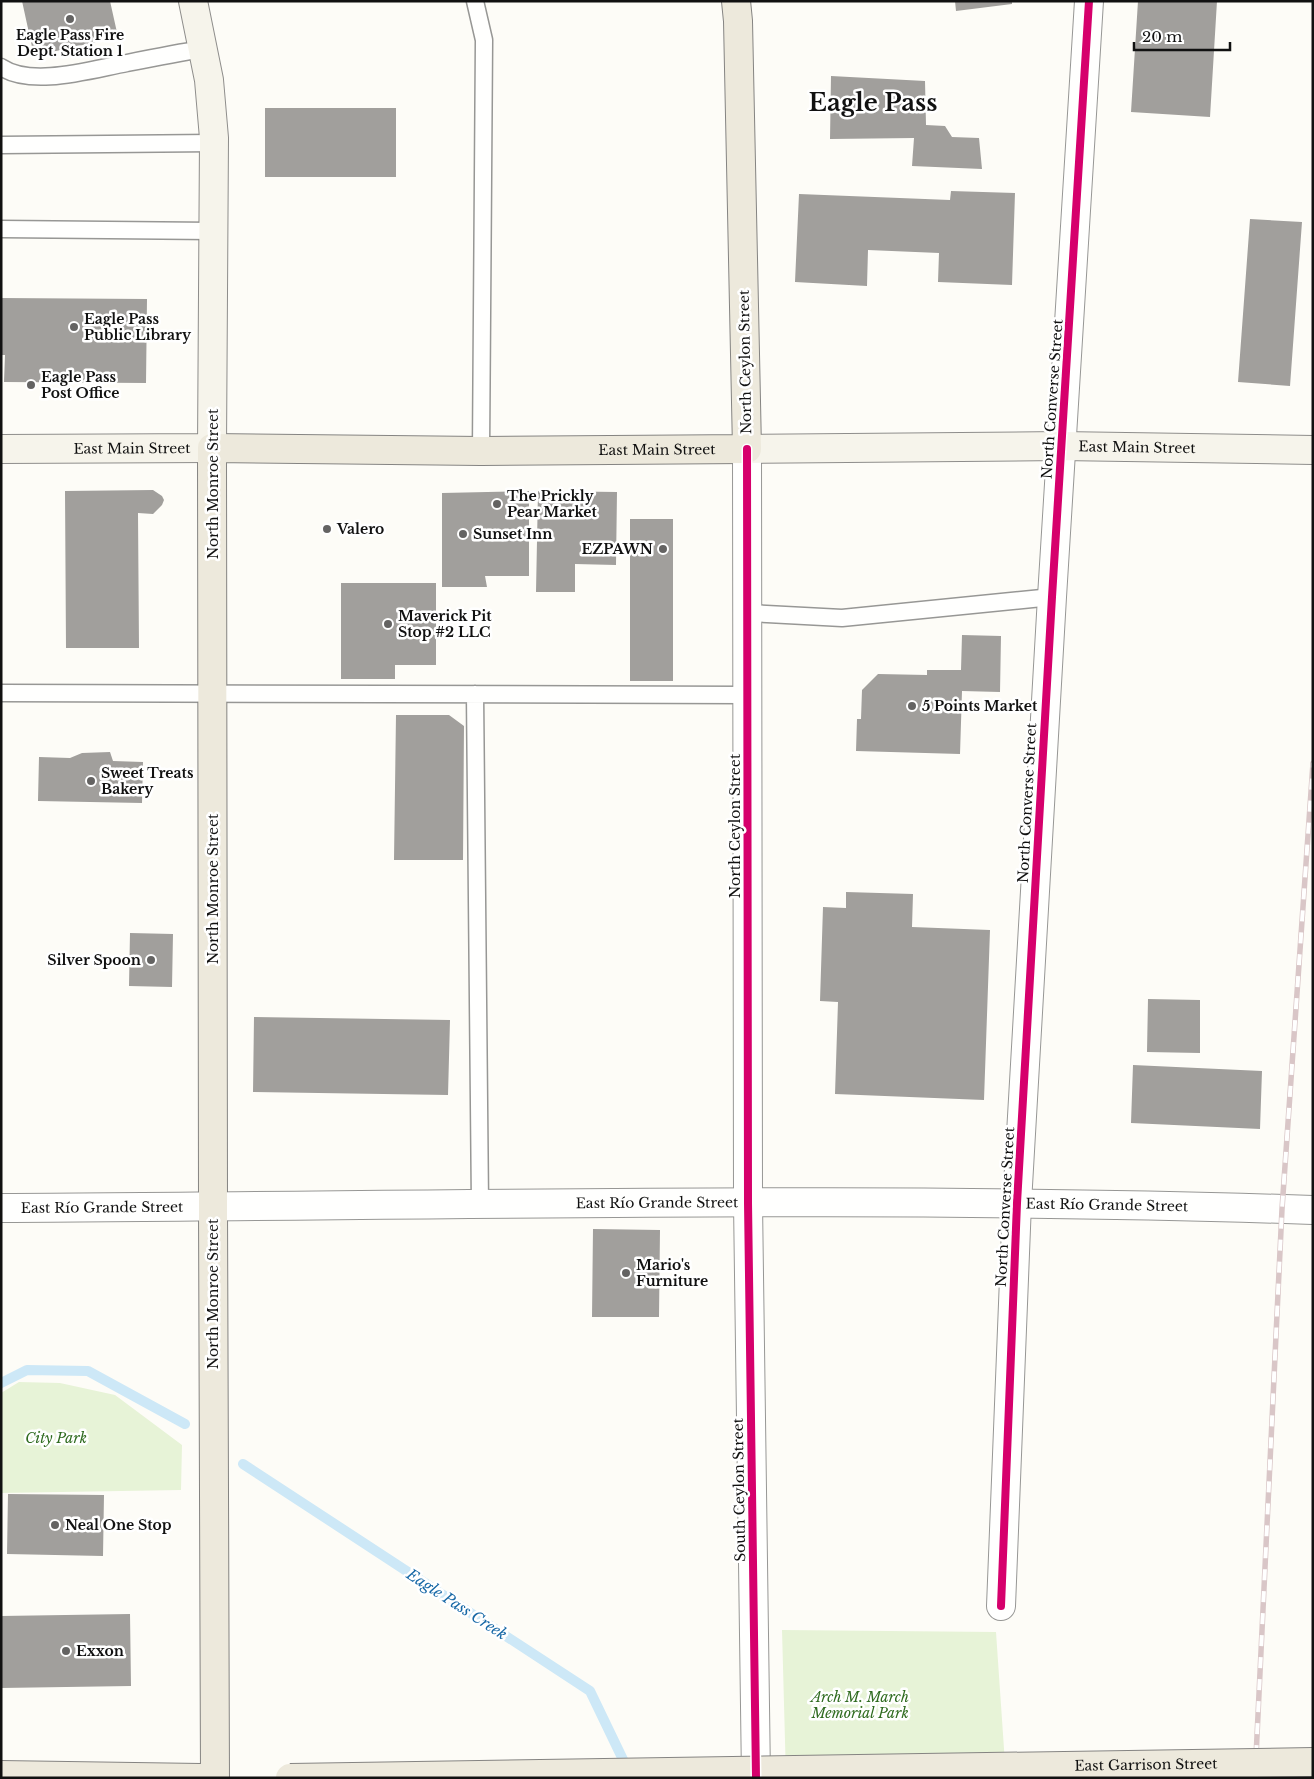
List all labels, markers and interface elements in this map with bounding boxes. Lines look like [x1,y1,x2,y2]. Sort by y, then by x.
marker: Eagle Pass Fire Dept. Station 1 [64,13,76,25]
scale bar [1134,20,1230,52]
place label: Eagle Pass Fire Dept. Station 1 [16,26,124,60]
text: 20 m [1142,27,1182,46]
district label: Eagle Pass [809,88,937,117]
street label: North Ceylon Street [735,289,755,434]
place label: Eagle Pass Public Library [84,310,192,344]
street label: North Converse Street [1037,318,1067,480]
marker: Eagle Pass Public Library [68,321,80,333]
place label: Eagle Pass Post Office [41,368,119,402]
marker: Eagle Pass Post Office [25,379,37,391]
street label: North Monroe Street [204,408,222,559]
street label: East Main Street [1078,437,1196,457]
street label: East Main Street [73,439,191,458]
street label: East Main Street [598,440,716,459]
place label: The Prickly Pear Market [507,487,597,521]
marker: The Prickly Pear Market [491,498,503,510]
place label: Valero [336,520,384,538]
marker: Valero [321,523,333,535]
place label: Sunset Inn [473,525,552,543]
marker: Sunset Inn [457,528,469,540]
place label: EZPAWN [581,540,653,558]
marker: EZPAWN [657,543,669,555]
place label: Maverick Pit Stop #2 LLC [398,607,492,641]
marker: Maverick Pit Stop #2 LLC [382,618,394,630]
place label: 5 Points Market [922,697,1038,715]
marker: 5 Points Market [906,700,918,712]
street label: North Converse Street [1014,722,1040,883]
street label: North Ceylon Street [726,753,744,898]
place label: Sweet Treats Bakery [101,764,194,798]
marker: Sweet Treats Bakery [85,775,97,787]
street label: North Monroe Street [204,813,222,964]
place label: Silver Spoon [47,951,141,969]
marker: Silver Spoon [145,954,157,966]
street label: North Converse Street [992,1126,1018,1287]
street label: East Río Grande Street [576,1193,739,1212]
street label: East Río Grande Street [1026,1195,1189,1215]
street label: East Río Grande Street [21,1198,184,1217]
street label: North Monroe Street [204,1218,222,1369]
place label: Mario's Furniture [636,1256,708,1290]
marker: Mario's Furniture [620,1267,632,1279]
street label: South Ceylon Street [729,1417,749,1562]
park label: City Park [25,1429,87,1447]
place label: Neal One Stop [65,1516,172,1534]
marker: Neal One Stop [49,1519,61,1531]
water label: Eagle Pass Creek [402,1564,511,1644]
place label: Exxon [76,1642,124,1660]
marker: Exxon [60,1645,72,1657]
park label: Arch M. March Memorial Park [809,1688,909,1722]
street label: East Garrison Street [1074,1754,1218,1775]

